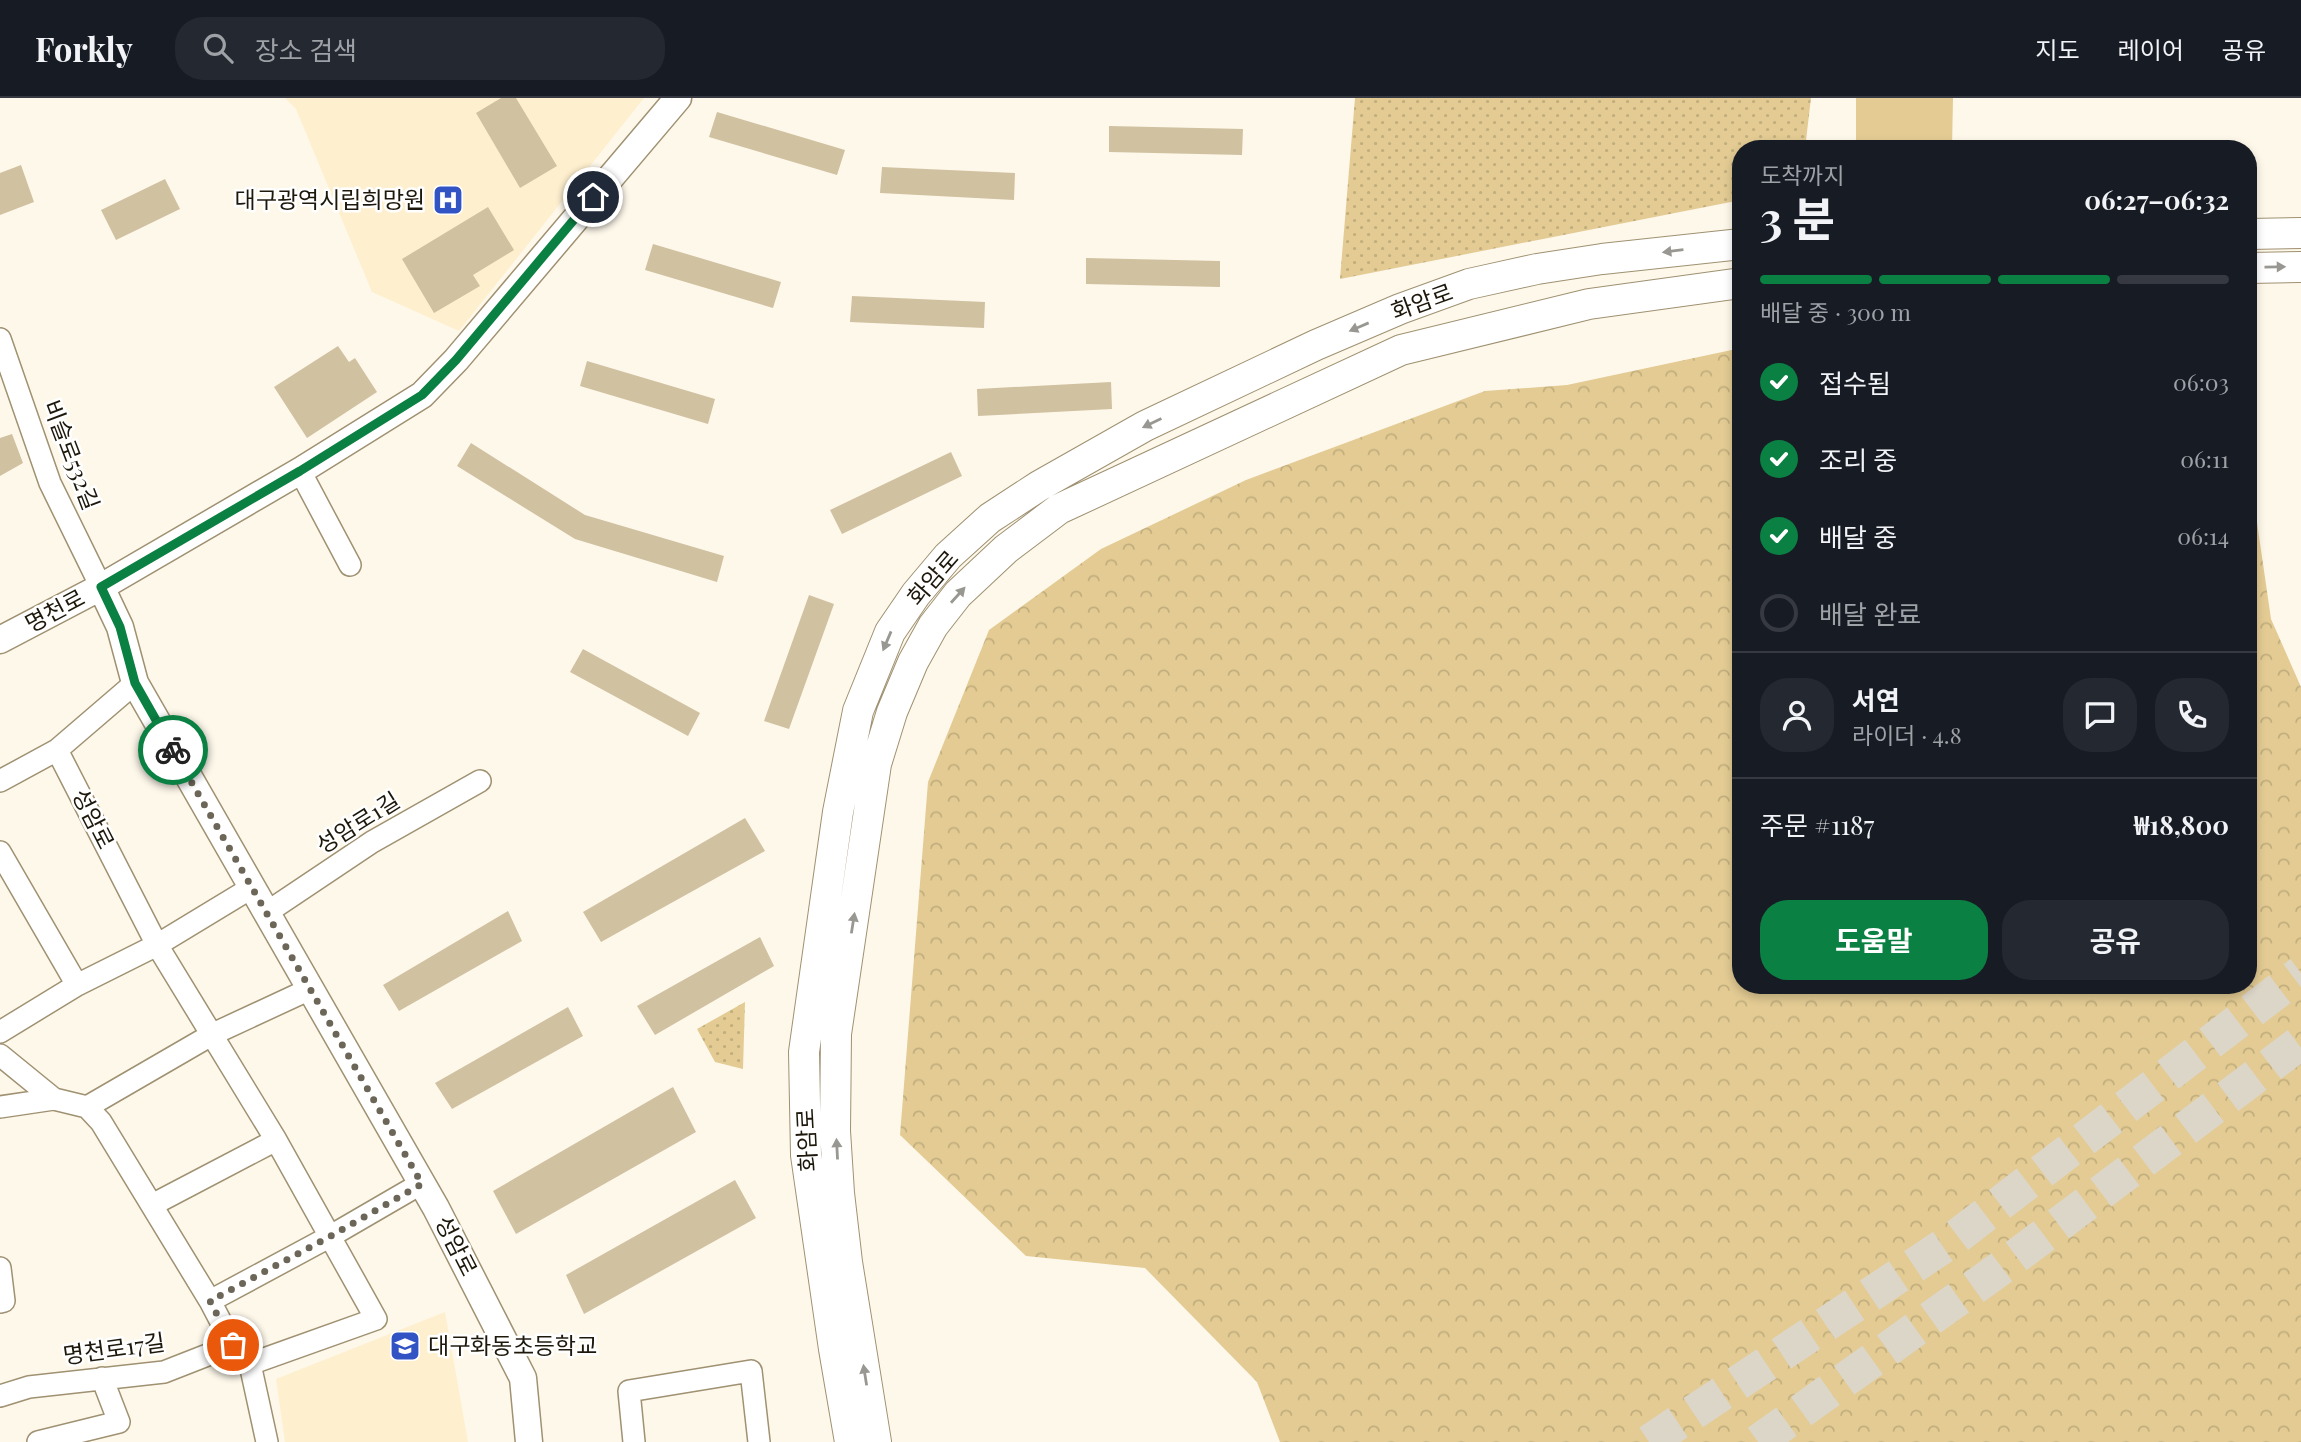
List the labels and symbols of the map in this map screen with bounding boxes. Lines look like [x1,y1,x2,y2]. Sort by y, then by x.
pin [563,167,623,227]
place label: 대구광역시립희망원 [235,183,425,214]
hospital icon: 대구광역시립희망원 [431,183,465,217]
one-way arrow [1662,245,1684,256]
one-way arrow [2264,261,2286,273]
street label: 화암로 [1386,275,1457,326]
one-way arrow [1348,321,1369,332]
street label: 비슬로532길 [37,395,108,514]
one-way arrow [1142,417,1162,428]
street label: 화암로 [899,543,964,611]
street label: 명천로 [19,581,90,638]
one-way arrow [950,586,966,604]
one-way arrow [881,631,893,651]
courier [138,715,208,785]
street label: 성암로 [66,783,123,854]
street label: 성암로1길 [309,784,405,860]
one-way arrow [847,912,858,934]
street label: 화암로 [788,1108,823,1173]
one-way arrow [831,1138,842,1160]
street label: 성암로 [429,1210,486,1281]
pin [203,1315,263,1375]
street label: 명천로17길 [61,1325,167,1370]
school or university icon: 대구화동초등학교 [388,1329,422,1363]
place label: 대구화동초등학교 [428,1329,597,1360]
one-way arrow [859,1364,870,1386]

